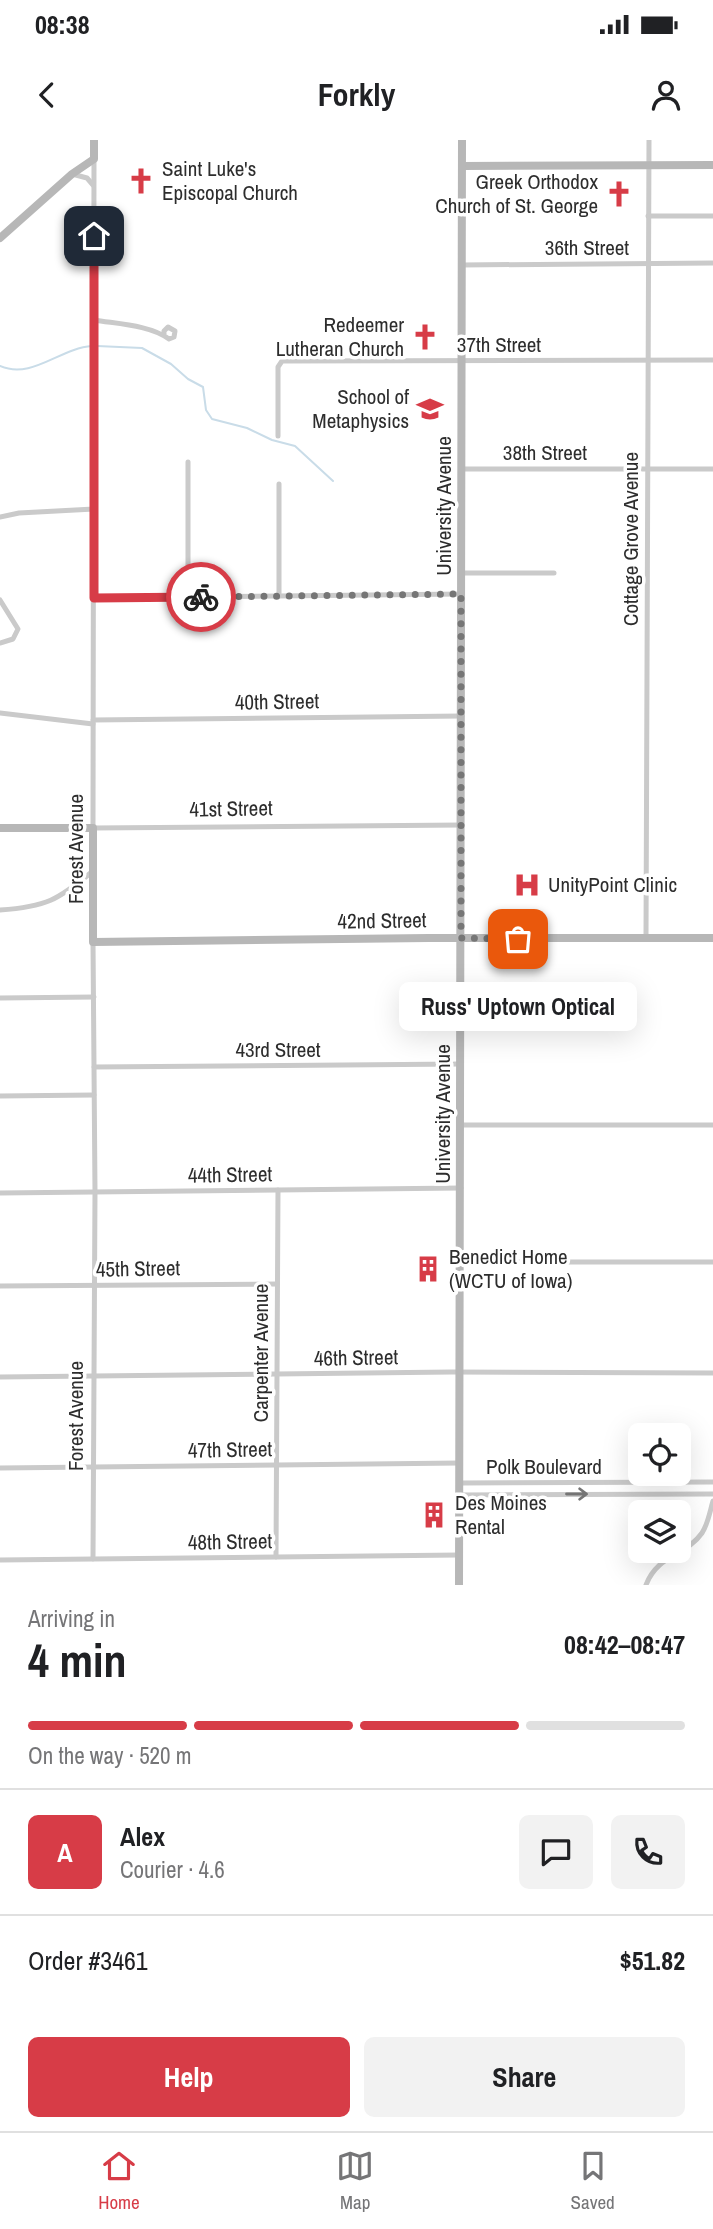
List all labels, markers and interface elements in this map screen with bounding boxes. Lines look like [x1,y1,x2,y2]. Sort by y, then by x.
text: 08:38 [35,7,90,42]
text: Forkly [318,73,395,116]
icon: back [28,76,66,114]
icon: person [647,76,685,114]
place label: Saint Luke's Episcopal Church [162,154,298,207]
church icon: Saint Luke's Episcopal Church [126,166,156,196]
place label: Greek Orthodox Church of St. George [435,167,598,220]
church icon: Greek Orthodox Church of St. George [604,179,634,209]
pin [64,206,124,266]
icon: home [75,217,113,255]
street label: 36th Street [545,233,629,262]
place label: Redeemer Lutheran Church [276,310,404,363]
church icon: Redeemer Lutheran Church [410,322,440,352]
street label: 37th Street [457,330,541,359]
place label: School of Metaphysics [312,382,409,435]
school or university icon: School of Metaphysics [415,394,445,424]
street label: University Avenue [429,436,458,576]
street label: 38th Street [503,438,587,467]
street label: Cottage Grove Avenue [616,452,645,626]
courier [166,562,236,632]
icon: bike [182,578,220,616]
street label: 40th Street [235,686,320,717]
street label: 41st Street [189,793,273,824]
street label: Forest Avenue [61,794,90,904]
hospital icon: UnityPoint Clinic [512,870,542,900]
place label: UnityPoint Clinic [548,870,677,899]
street label: 42nd Street [337,905,427,936]
pin [488,909,548,969]
icon: bag [499,920,537,958]
callout: Russ' Uptown Optical [399,981,637,1030]
text: Russ' Uptown Optical [421,991,615,1022]
street label: 43rd Street [235,1035,321,1064]
street label: University Avenue [428,1044,457,1184]
street label: 44th Street [188,1159,273,1190]
place label: Benedict Home (WCTU of Iowa) [449,1242,572,1295]
street label: 45th Street [96,1253,181,1284]
building icon: Benedict Home (WCTU of Iowa) [413,1254,443,1284]
street label: Carpenter Avenue [246,1284,275,1422]
street label: 46th Street [314,1342,399,1373]
street label: Forest Avenue [61,1361,90,1471]
map controls [628,1423,691,1563]
button: locate [628,1423,691,1486]
street label: 47th Street [188,1434,273,1465]
street label: Polk Boulevard [486,1452,602,1481]
one-way arrow [565,1487,588,1501]
place label: Des Moines Rental [455,1488,547,1541]
building icon: Des Moines Rental [419,1500,449,1530]
button: layers [628,1500,691,1563]
street label: 48th Street [188,1526,273,1557]
text: Arriving in [28,1603,115,1634]
text: 08:42–08:47 [564,1627,685,1662]
text: 4 min [28,1629,127,1691]
text: On the way · 520 m [28,1740,192,1771]
button: chat [519,1815,593,1889]
button: phone [611,1815,685,1889]
text: Alex [120,1819,165,1854]
text: A [57,1835,73,1870]
text: Courier · 4.6 [120,1854,225,1885]
text: Order #3461 [28,1943,148,1978]
text: $51.82 [620,1943,685,1978]
button: Help [28,2037,350,2117]
button: Share [364,2037,685,2117]
tab: Home [98,2147,140,2215]
tab: Map [336,2147,374,2215]
tab: Saved [571,2147,615,2215]

